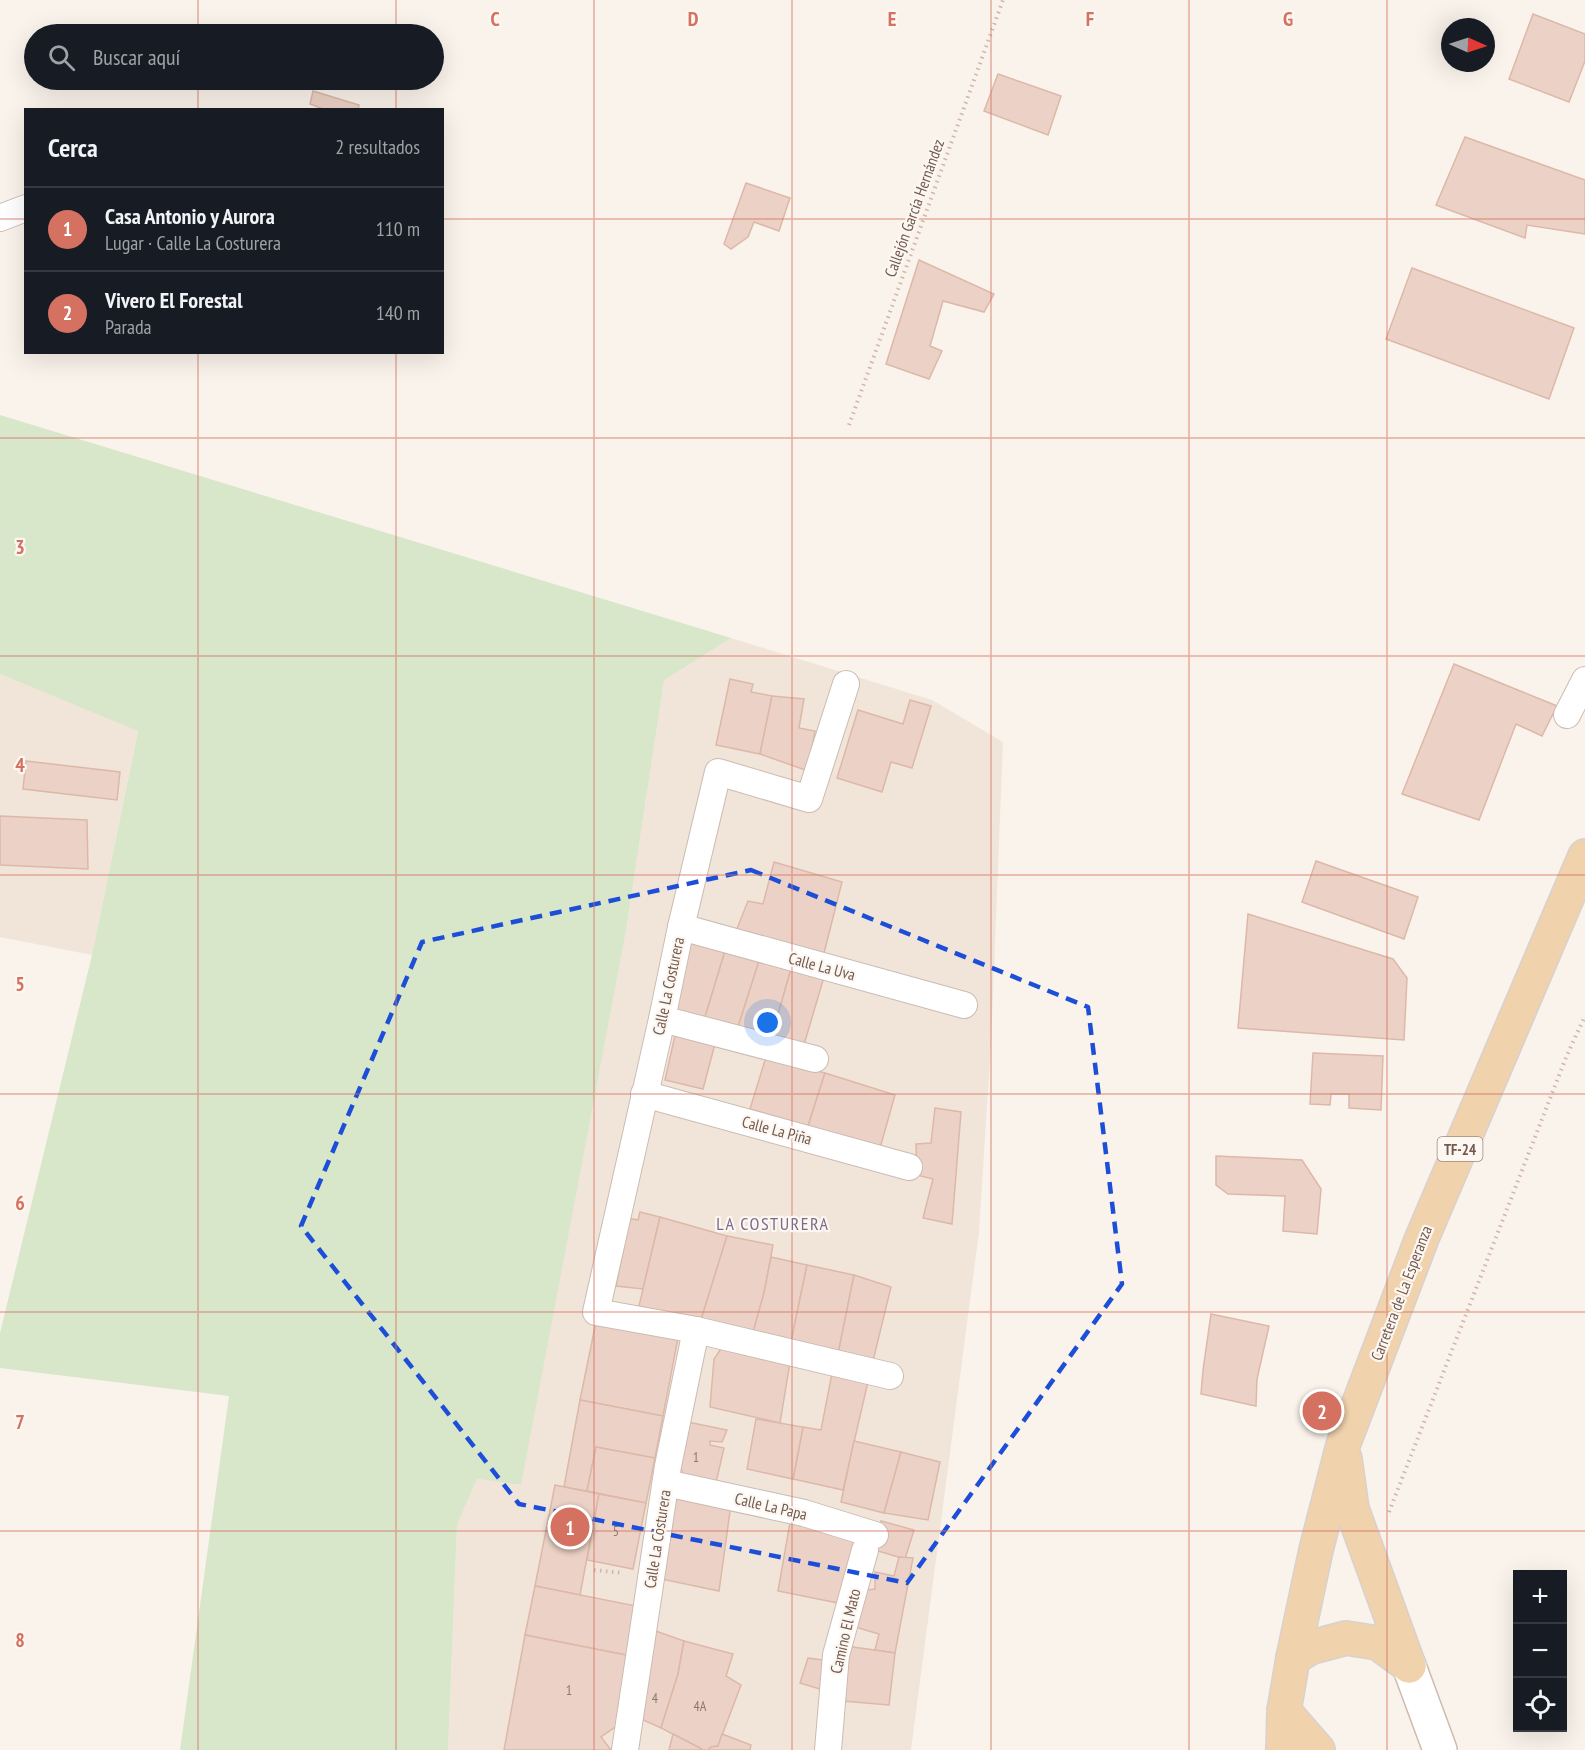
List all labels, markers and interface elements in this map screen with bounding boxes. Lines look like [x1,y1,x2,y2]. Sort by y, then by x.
text: C [490,6,500,32]
text: D [688,6,699,32]
text: E [888,6,896,32]
text: F [1086,6,1094,32]
text: G [1283,6,1293,32]
north arrow [1441,18,1495,72]
search box [24,24,444,90]
icon: search [45,41,78,74]
text: Buscar aquí [93,43,180,71]
text: Cerca [48,131,98,164]
text: 2 resultados [335,134,420,160]
street label: Callejón García Hernández [880,136,948,280]
text: Casa Antonio y Aurora [105,202,275,230]
text: 1 [63,216,72,242]
text: 110 m [376,216,420,242]
text: Lugar · Calle La Costurera [105,230,281,256]
text: Vivero El Forestal [105,286,243,314]
text: 2 [63,300,72,326]
text: 140 m [376,300,420,326]
text: Parada [105,314,152,340]
text: 3 [15,534,25,560]
text: 4 [15,752,25,778]
street label: Calle La Costurera [648,935,688,1037]
street label: Calle La Uva [787,948,857,984]
text: 5 [15,971,25,997]
your location [753,1008,782,1037]
street label: Calle La Piña [740,1111,814,1149]
road number: TF-24 [1438,1137,1482,1161]
text: 6 [15,1190,25,1216]
district label: LA COSTURERA [716,1212,830,1235]
street label: Carretera de La Esperanza [1366,1223,1436,1363]
pin: 2 [1302,1388,1342,1434]
text: 7 [15,1409,25,1435]
house number: 1 [693,1448,699,1466]
street label: Calle La Costurera [639,1488,675,1590]
street label: Calle La Papa [733,1488,809,1524]
pin: 1 [550,1504,590,1550]
house number: 5 [613,1522,619,1540]
map controls [1513,1570,1567,1732]
button: + [1513,1570,1567,1624]
street label: Camino El Mato [826,1587,864,1675]
button: − [1513,1624,1567,1678]
text: 8 [15,1627,25,1653]
button: locate [1513,1678,1567,1732]
house number: 1 [566,1681,572,1699]
house number: 4 [652,1689,659,1707]
house number: 4A [694,1697,707,1715]

